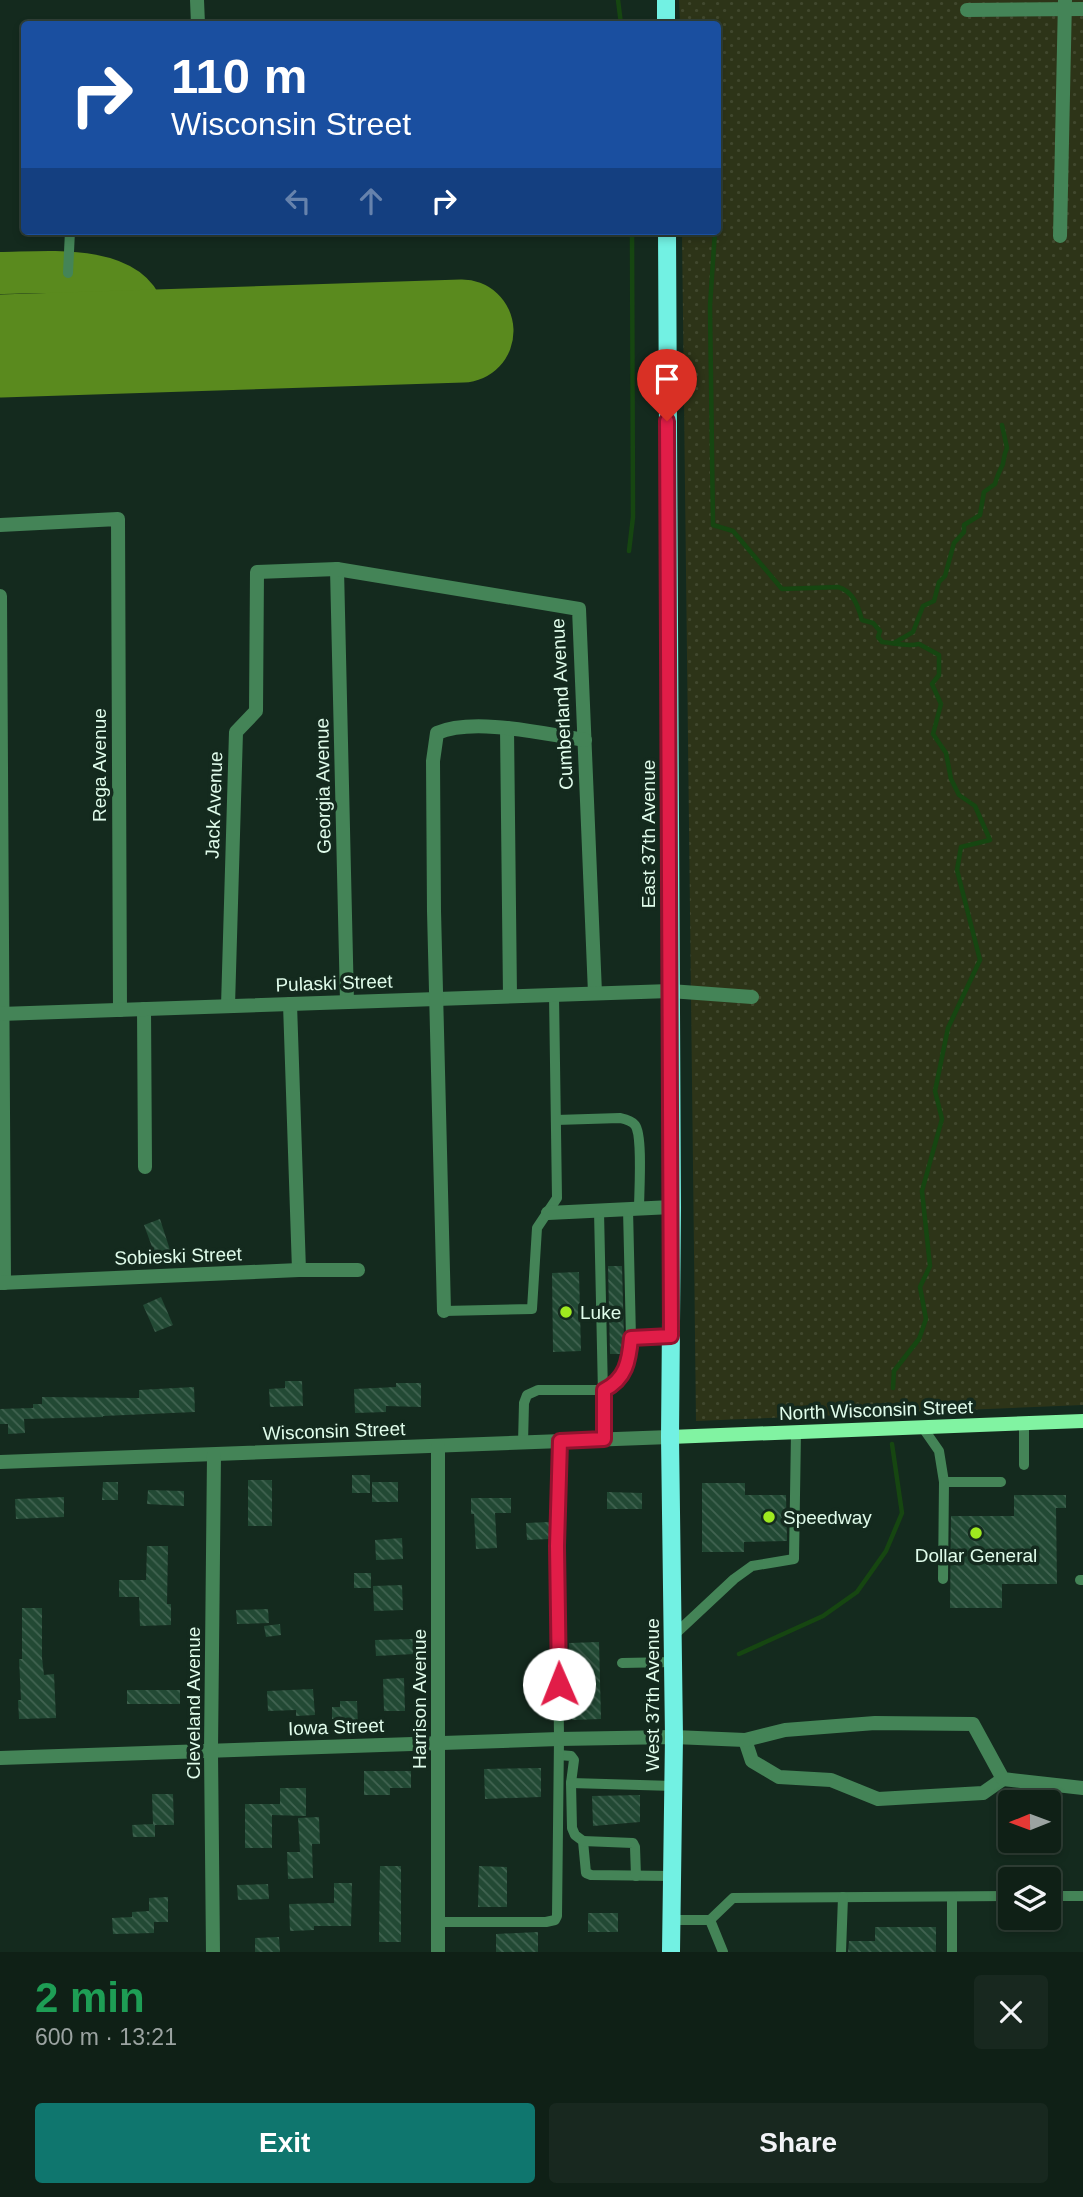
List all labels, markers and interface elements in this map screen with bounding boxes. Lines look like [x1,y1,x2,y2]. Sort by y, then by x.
icon: right [56,49,147,140]
text: 110 m [171,49,307,103]
text: Wisconsin Street [171,106,411,142]
icon: left [279,182,317,220]
icon: ahead [352,182,390,220]
icon: right [425,182,463,220]
pin [637,349,697,421]
icon: arrive [648,360,686,398]
street label: Cumberland Avenue [547,618,577,790]
street label: Rega Avenue [89,708,110,822]
street label: Georgia Avenue [311,718,335,854]
street label: Jack Avenue [202,751,226,859]
street label: East 37th Avenue [638,760,659,908]
street label: Pulaski Street [275,970,394,996]
street label: Sobieski Street [114,1243,243,1269]
place label: Luke [580,1302,621,1323]
marker: Luke [558,1304,574,1320]
street label: North Wisconsin Street [779,1396,974,1424]
street label: Wisconsin Street [262,1418,406,1444]
place label: Speedway [783,1507,872,1528]
marker: Speedway [761,1509,777,1525]
marker: Dollar General [968,1525,984,1541]
place label: Dollar General [915,1545,1037,1566]
street label: West 37th Avenue [642,1618,663,1772]
street label: Cleveland Avenue [183,1627,204,1779]
street label: Harrison Avenue [409,1629,430,1769]
position arrow [522,1647,596,1721]
street label: Iowa Street [288,1715,385,1739]
north arrow [998,1790,1060,1853]
map controls [998,1790,1061,1930]
button: layers [998,1867,1061,1930]
text: 2 min [35,1974,145,2021]
button: close [974,1975,1048,2049]
text: 600 m · 13:21 [35,2024,177,2050]
button: Exit [35,2103,535,2183]
button: Share [549,2103,1048,2183]

